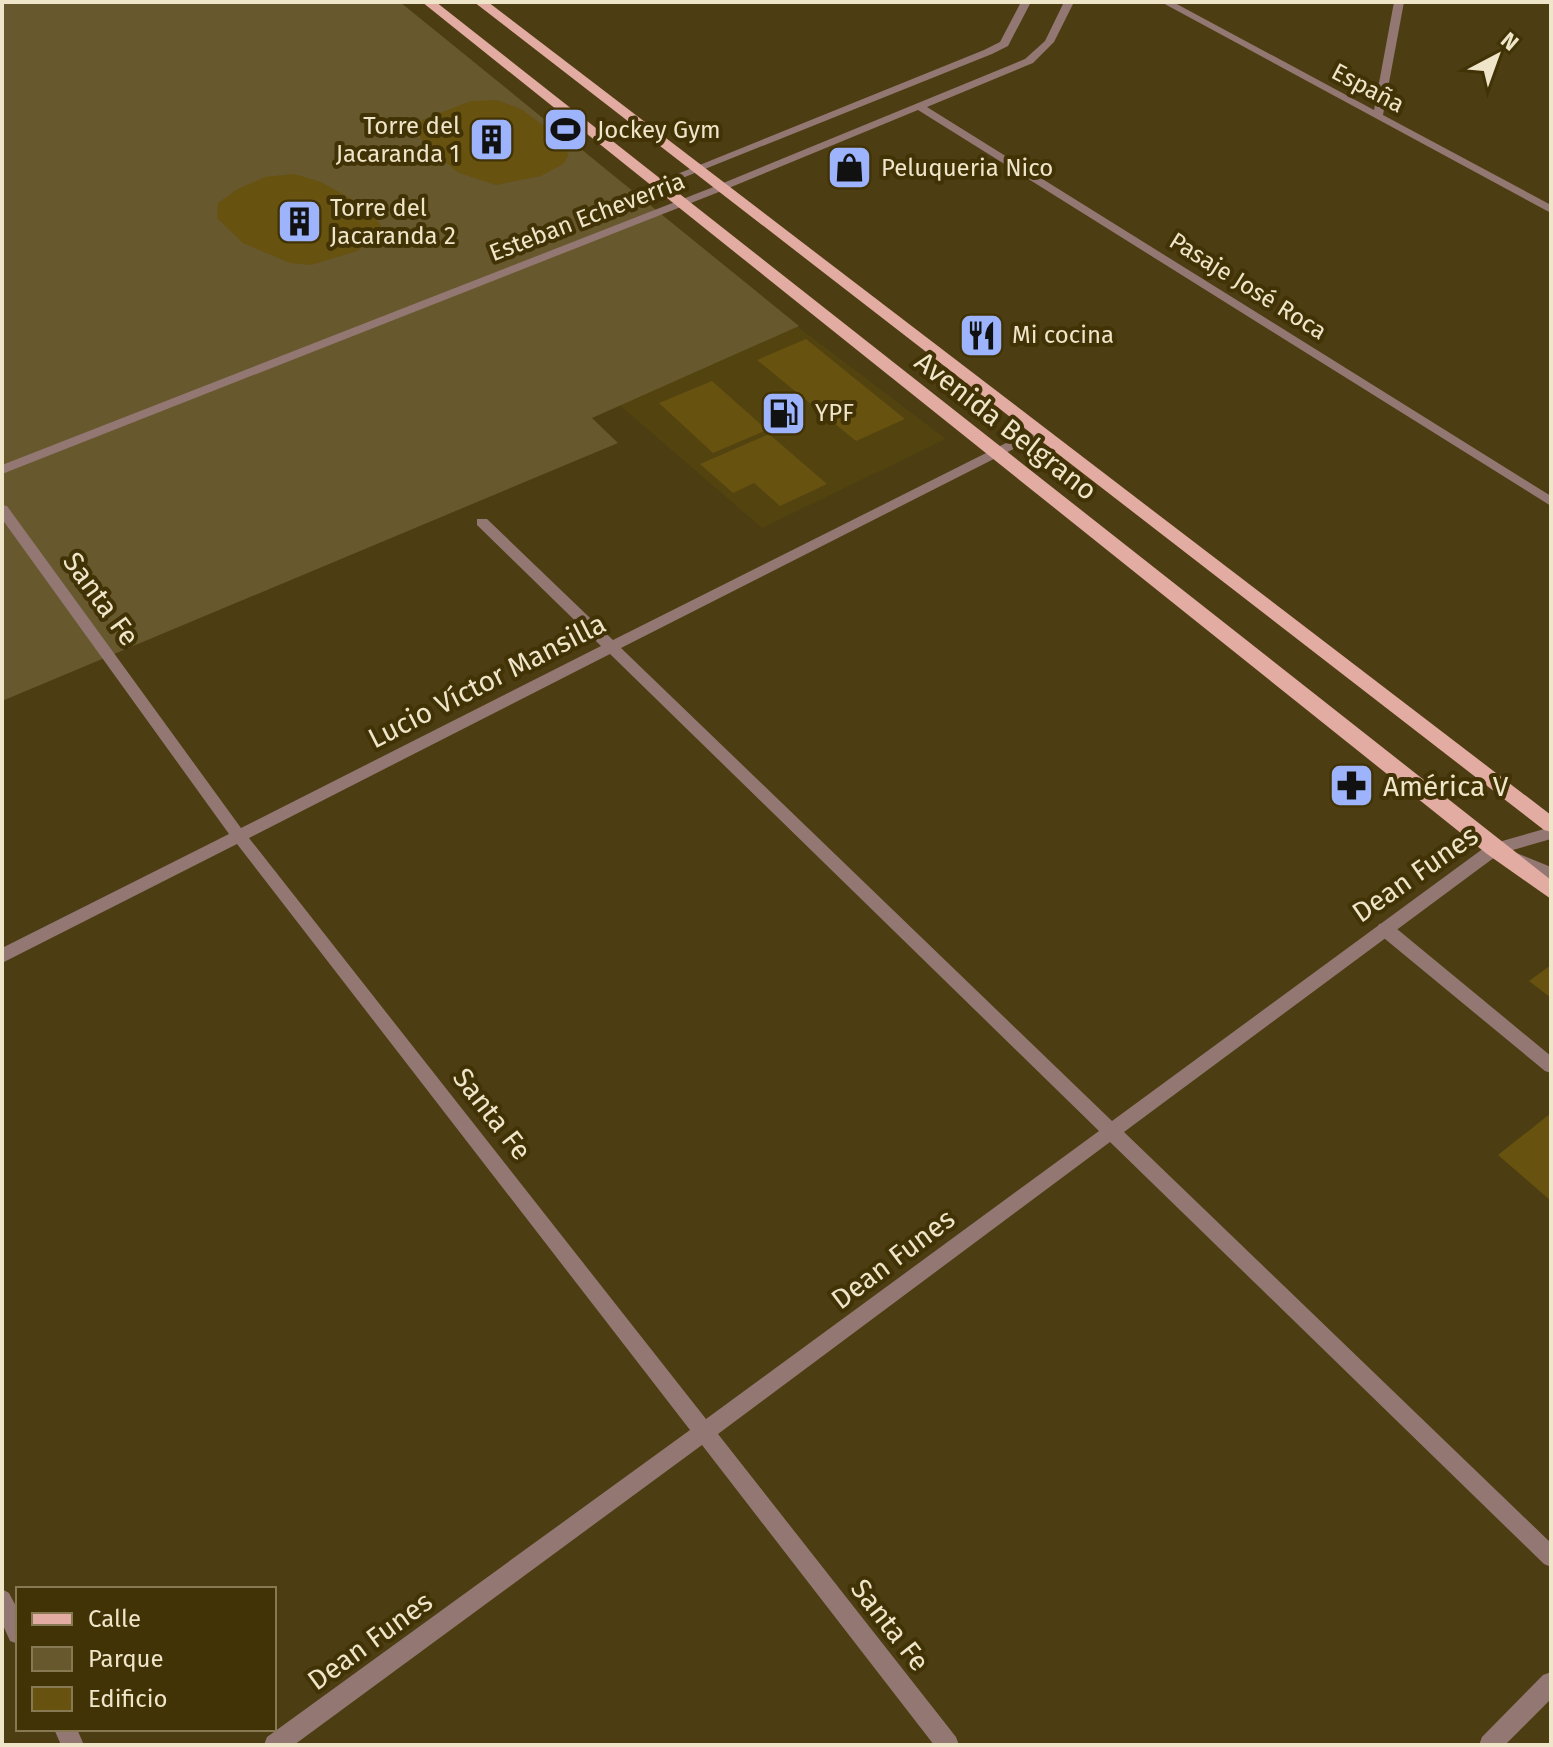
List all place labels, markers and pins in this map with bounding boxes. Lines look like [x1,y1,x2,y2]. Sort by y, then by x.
sports icon: Jockey Gym [542,106,590,154]
place label: Torre del Jacaranda 1 [336,112,460,168]
building icon: Torre del Jacaranda 1 [467,116,515,164]
place label: Jockey Gym [597,116,721,144]
shop icon: Peluqueria Nico [826,144,874,192]
place label: Peluqueria Nico [881,154,1053,182]
place label: Torre del Jacaranda 2 [330,194,456,250]
building icon: Torre del Jacaranda 2 [275,198,323,246]
restaurant icon: Mi cocina [957,311,1005,359]
place label: Mi cocina [1012,321,1114,349]
fuel station icon: YPF [760,389,808,437]
place label: YPF [815,399,854,427]
pharmacy icon: América V [1328,762,1376,810]
place label: América V [1383,770,1509,803]

